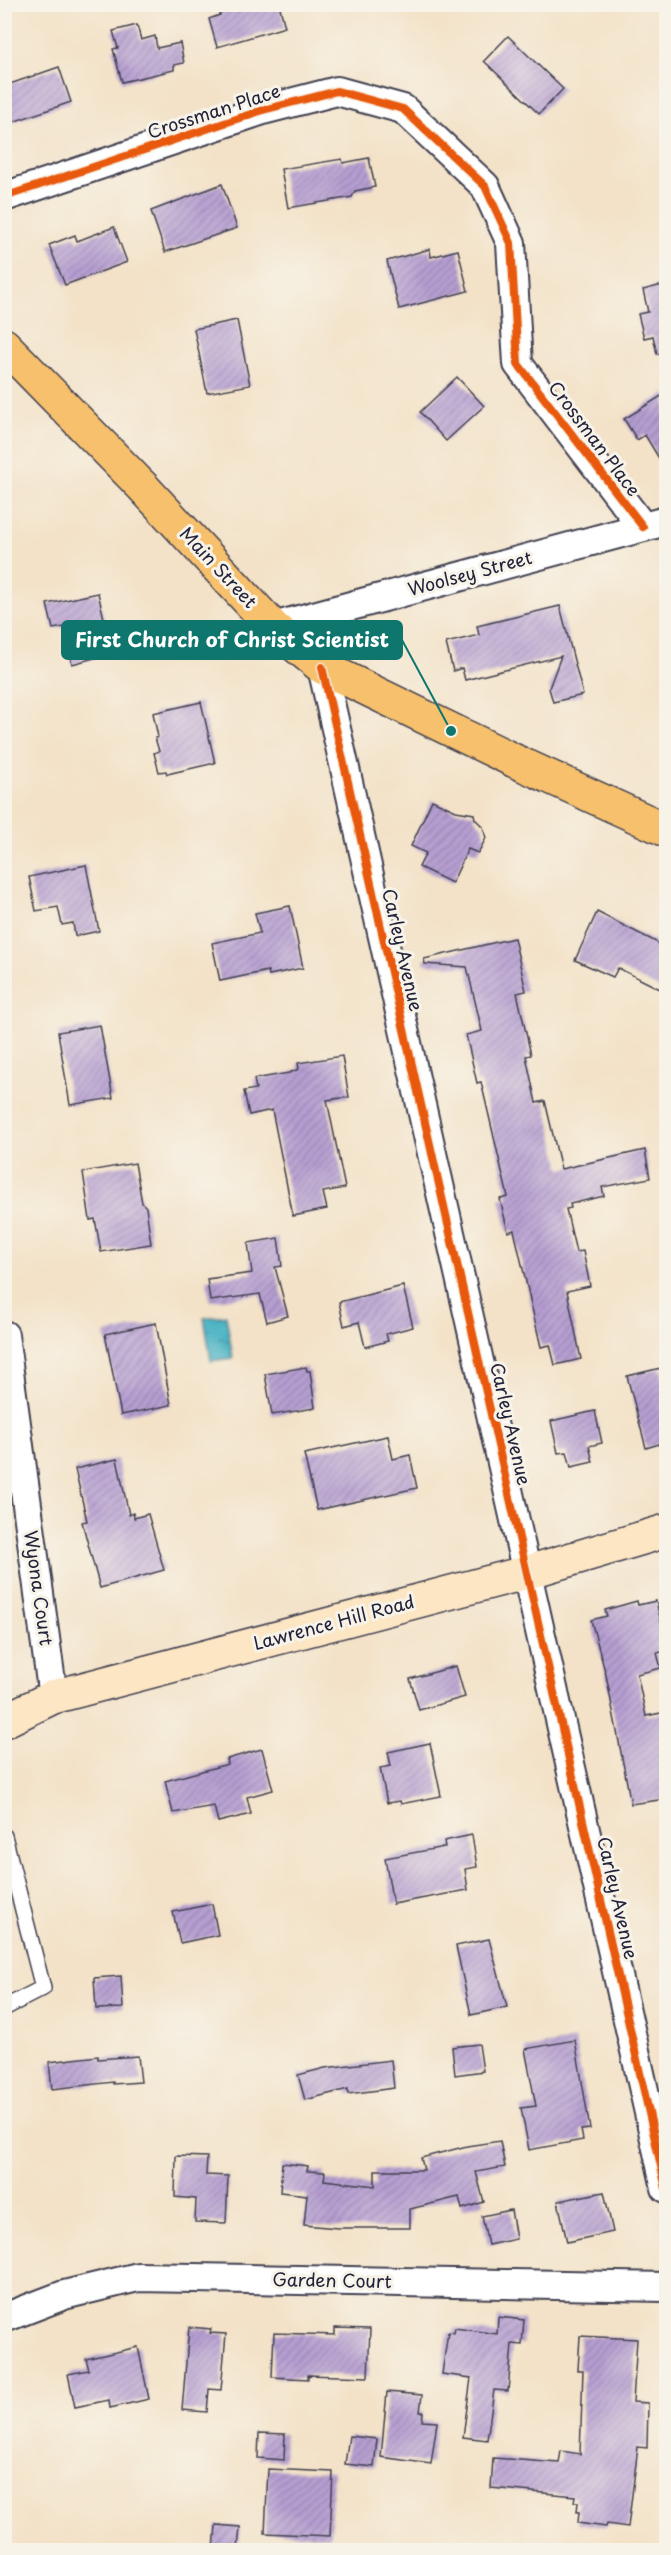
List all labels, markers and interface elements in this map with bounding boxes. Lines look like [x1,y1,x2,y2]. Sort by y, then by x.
street label: Crossman Place [144,76,283,145]
street label: Crossman Place [543,375,648,501]
street label: Main Street [174,520,264,614]
street label: Woolsey Street [405,543,535,602]
callout: First Church of Christ Scientist [62,621,402,659]
text: First Church of Christ Scientist [75,624,389,654]
street label: Carley Avenue [376,886,431,1014]
street label: Carley Avenue [484,1360,539,1488]
street label: Wyona Court [18,1528,61,1647]
street label: Lawrence Hill Road [250,1587,417,1656]
street label: Carley Avenue [591,1834,646,1962]
street label: Garden Court [272,2265,392,2294]

